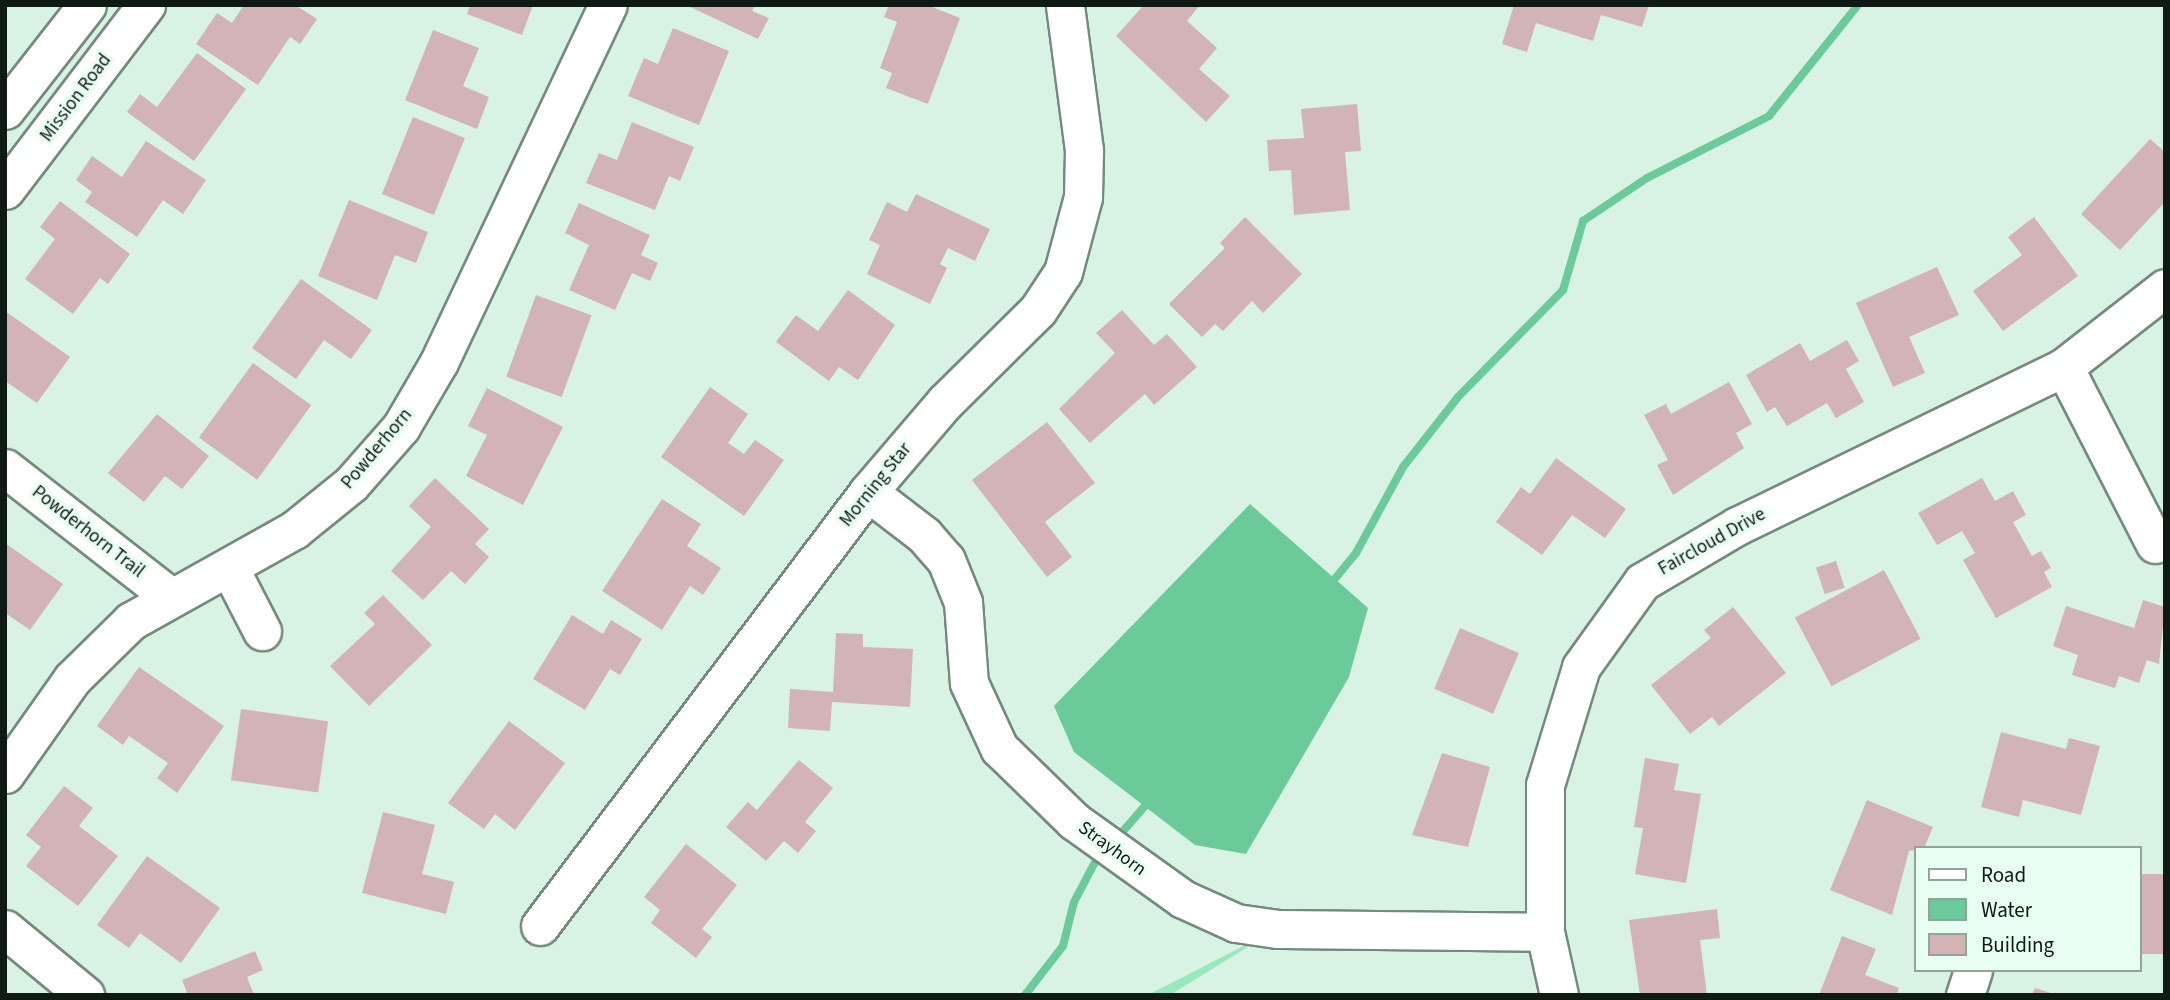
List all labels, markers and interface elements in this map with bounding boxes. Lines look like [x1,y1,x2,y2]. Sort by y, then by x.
street label: Mission Road [35,49,117,147]
street label: Powderhorn [337,404,417,494]
street label: Morning Star [835,438,917,532]
street label: Powderhorn Trail [27,481,149,583]
street label: Faircloud Drive [1654,503,1770,581]
street label: Strayhorn [1074,817,1150,881]
legend [1914,846,2142,972]
text: Road [1981,860,2026,890]
text: Water [1981,895,2032,925]
text: Building [1981,930,2054,960]

